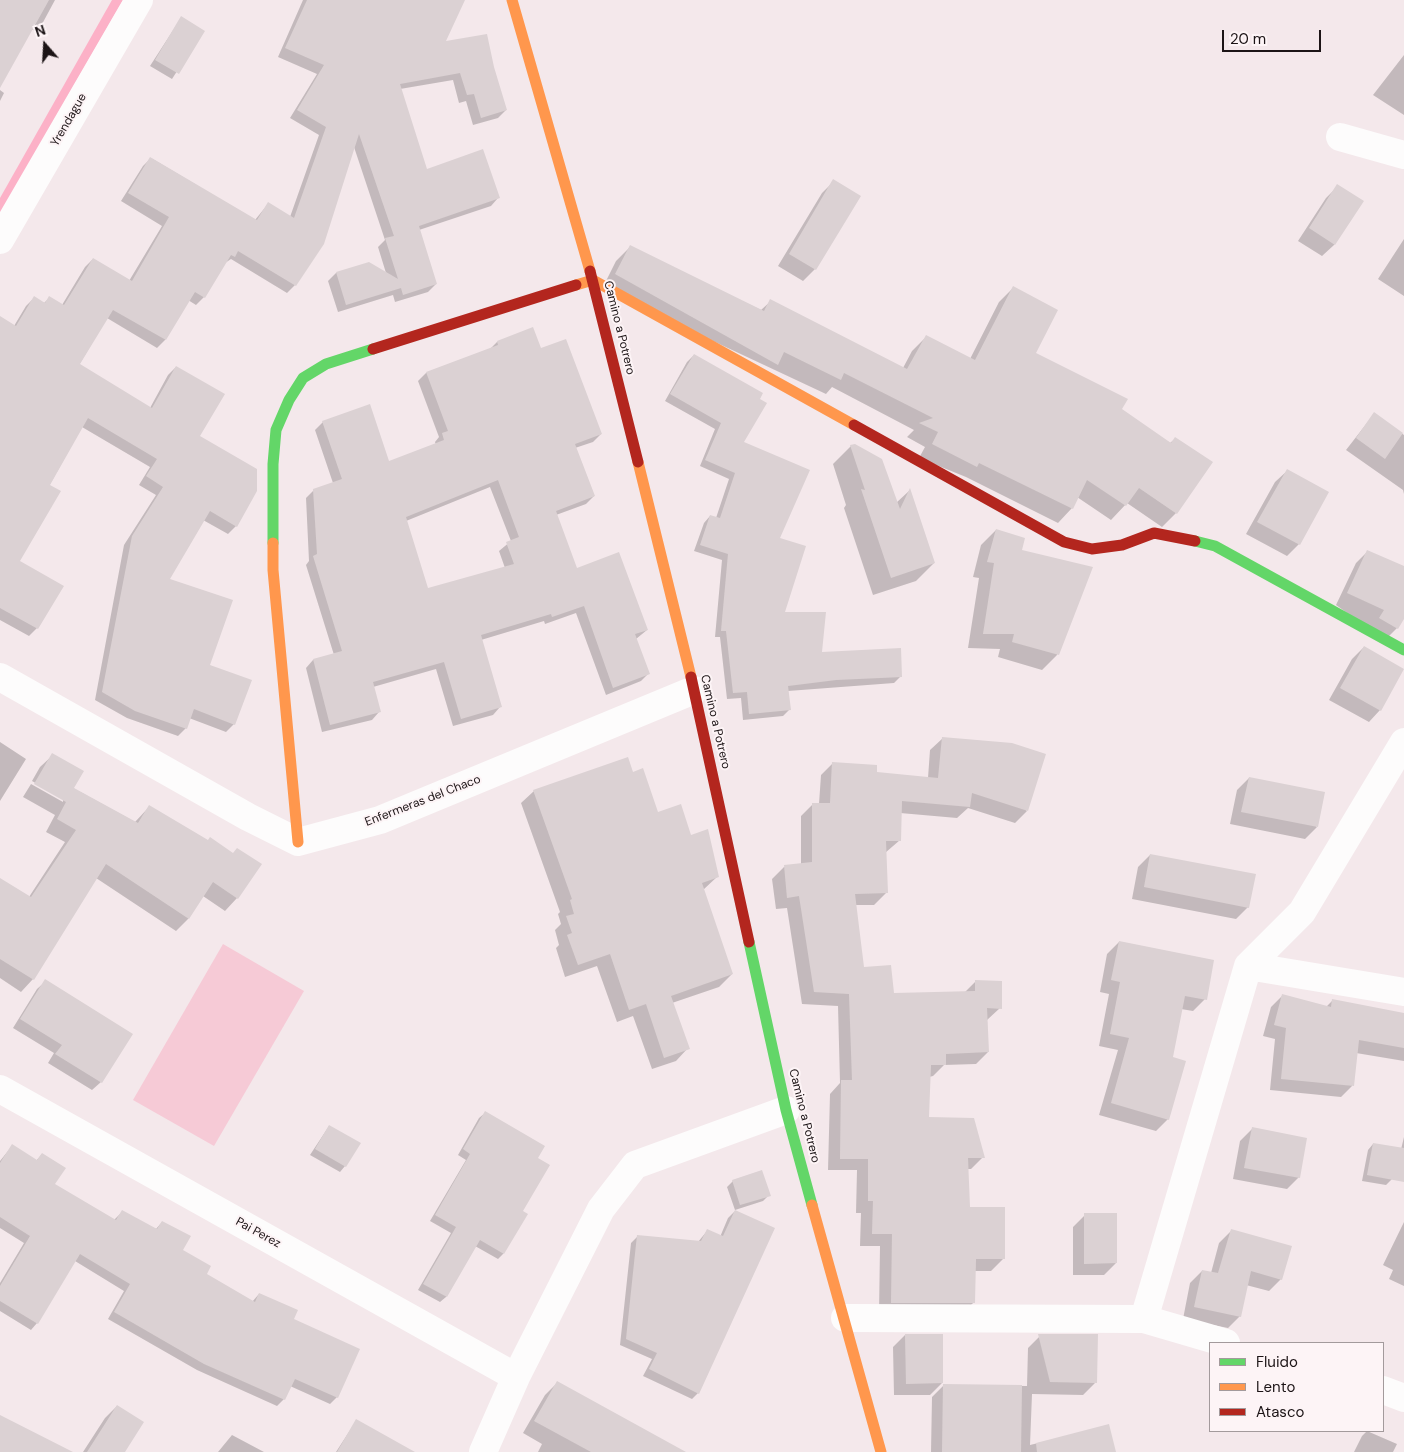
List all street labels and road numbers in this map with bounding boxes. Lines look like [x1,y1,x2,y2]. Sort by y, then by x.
street label: Yrendague [48,91,90,149]
street label: Camino a Potrero [600,280,638,376]
street label: Camino a Potrero [697,674,733,770]
street label: Enfermeras del Chaco [363,772,483,830]
street label: Camino a Potrero [785,1068,823,1164]
street label: Pai Perez [233,1215,283,1251]

